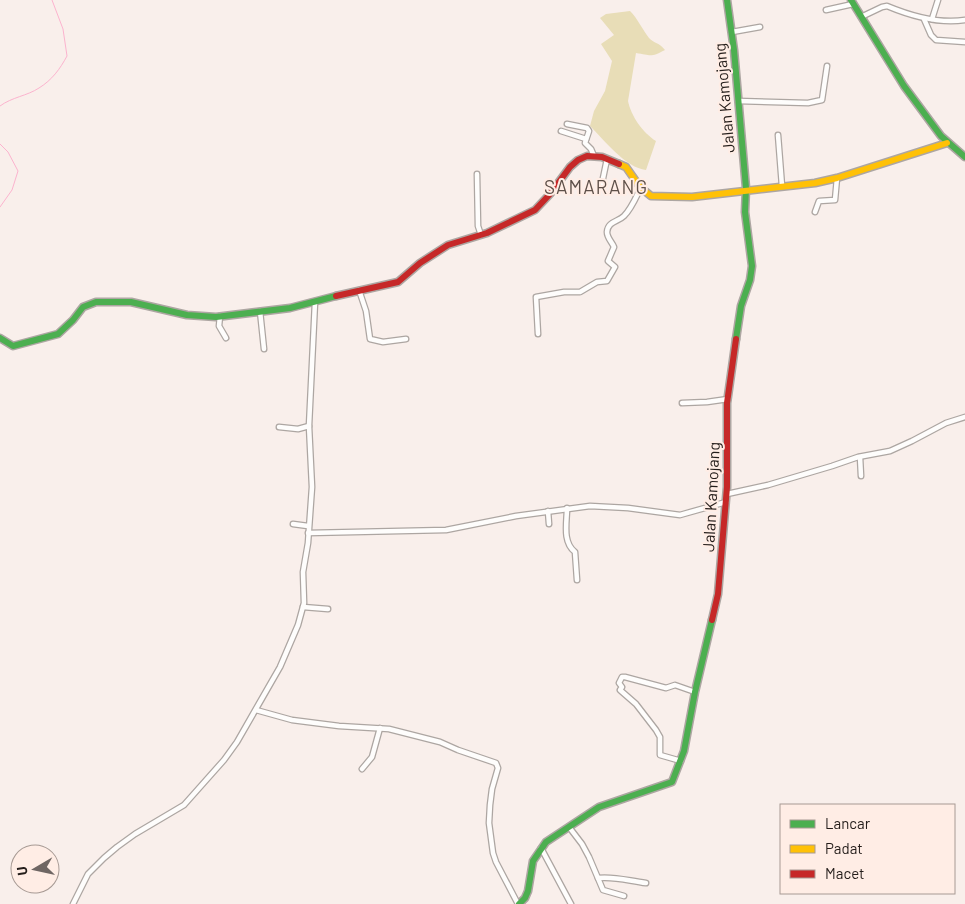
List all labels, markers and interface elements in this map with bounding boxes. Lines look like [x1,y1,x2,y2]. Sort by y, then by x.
street label: Jalan Kamojang [709,42,738,154]
district label: SAMARANG [544,175,648,198]
street label: Jalan Kamojang [698,441,723,552]
legend [780,804,955,894]
text: Lancar [825,814,871,832]
text: Padat [825,839,863,857]
north arrow [10,844,60,894]
text: Macet [825,864,865,882]
text: U [13,865,31,877]

